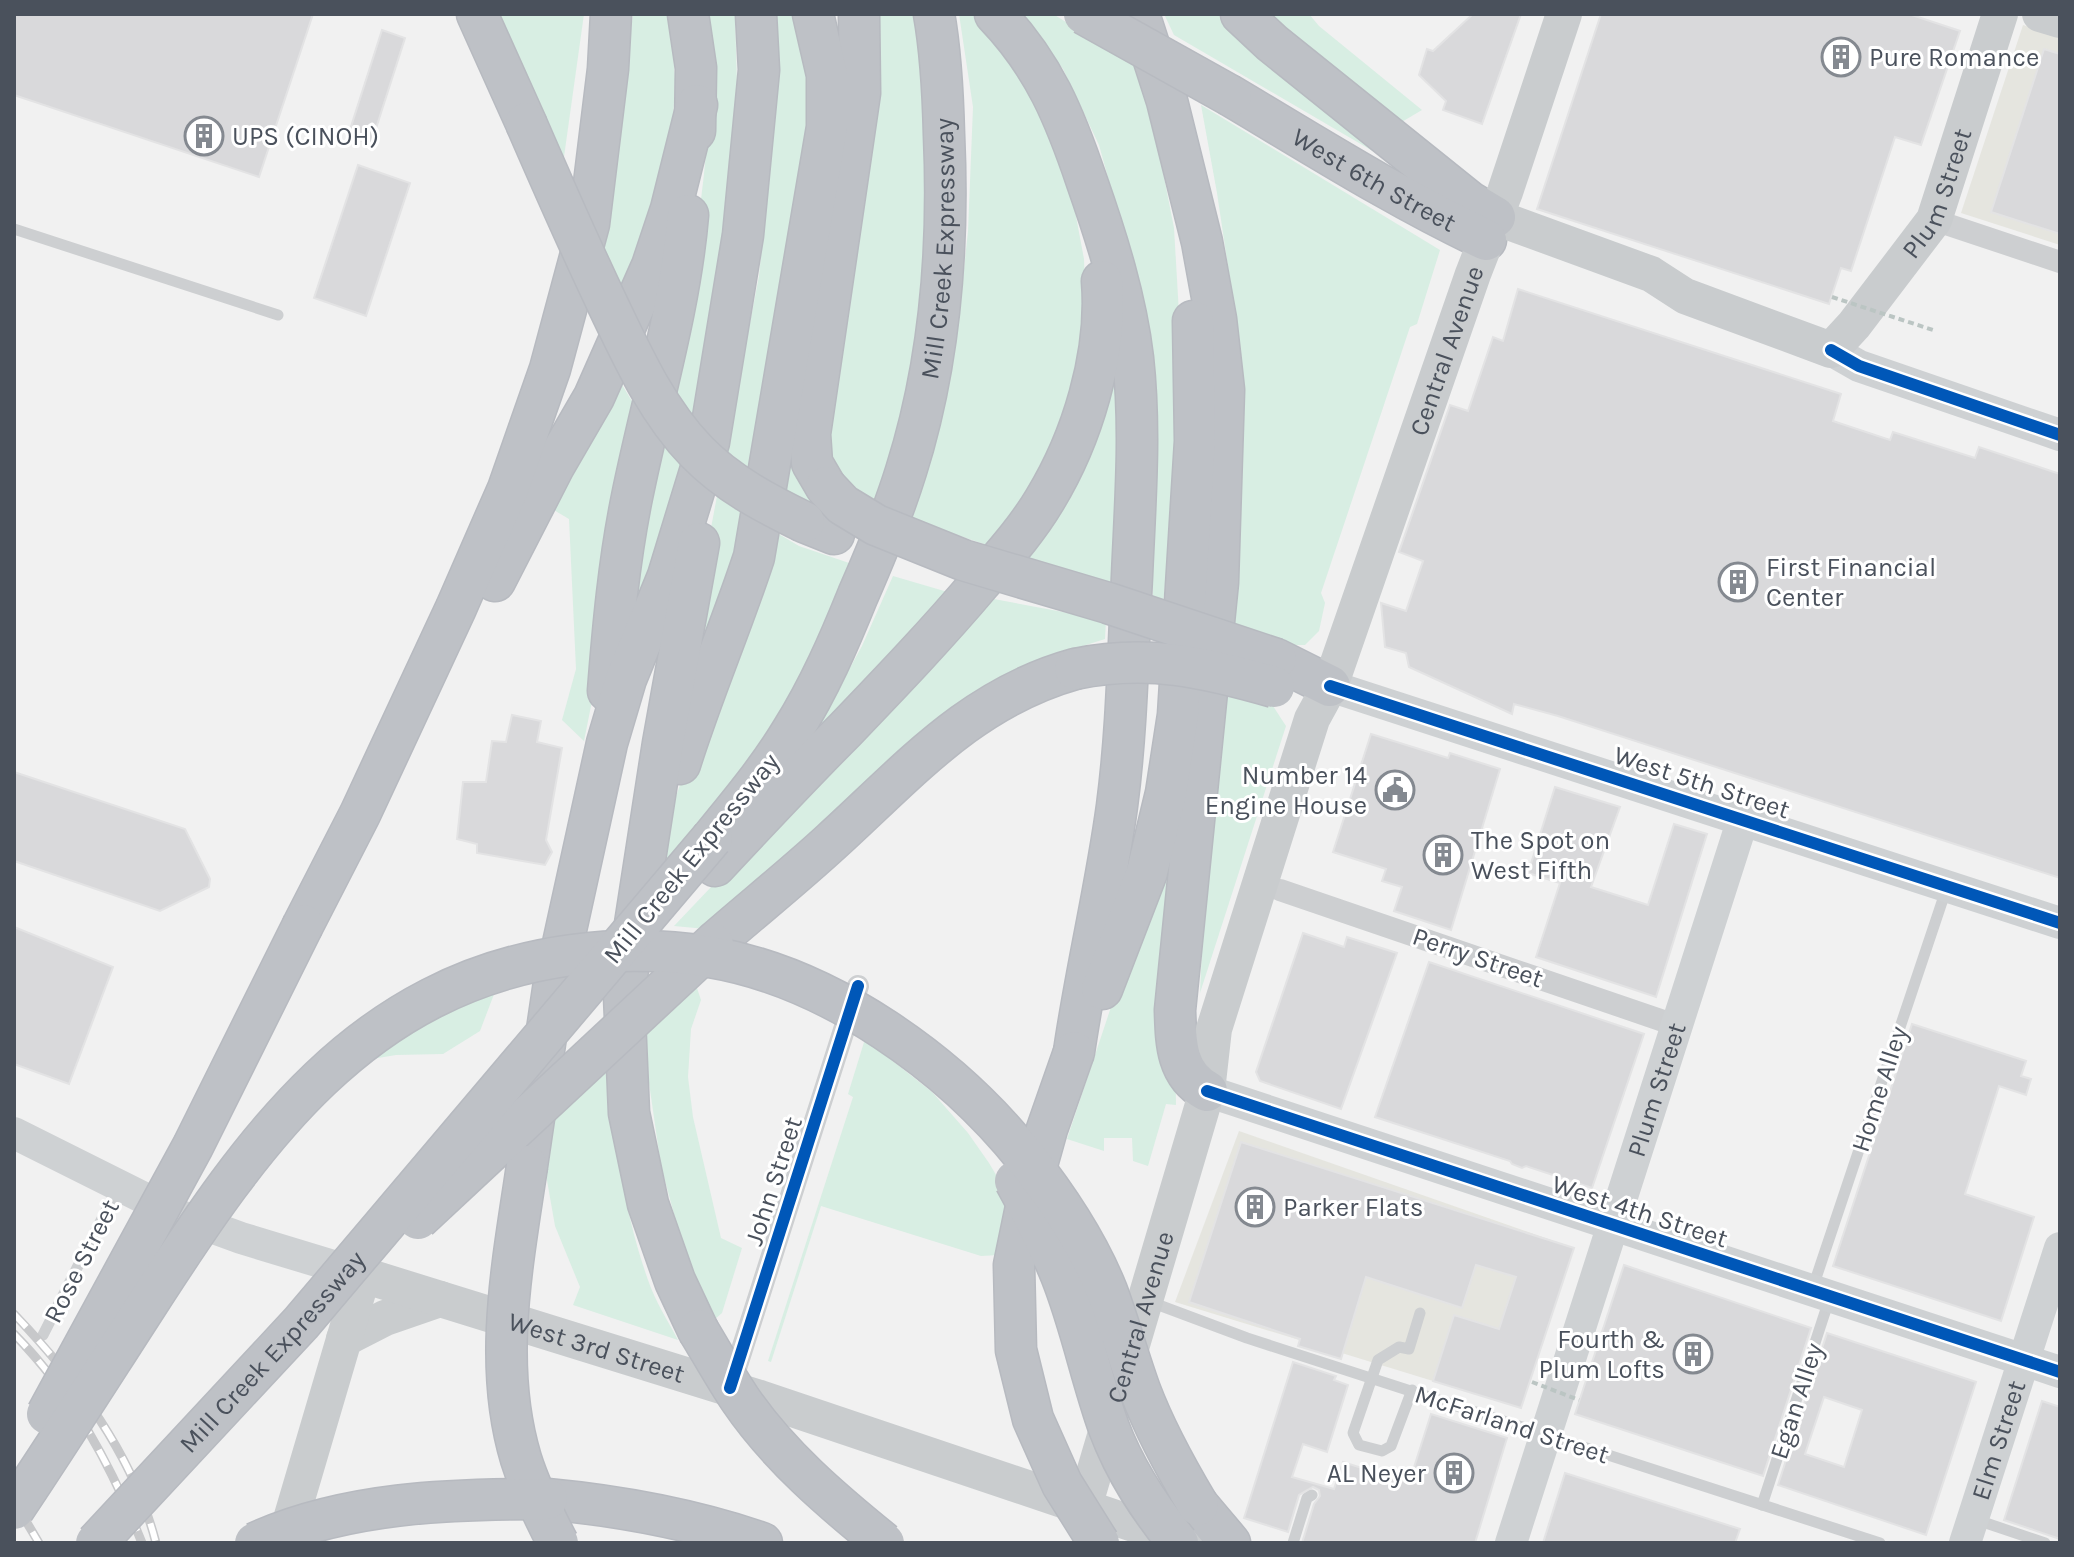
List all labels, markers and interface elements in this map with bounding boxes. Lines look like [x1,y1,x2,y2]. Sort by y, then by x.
building icon: Pure Romance [1820,36,1862,78]
place label: Pure Romance [1869,42,2039,73]
building icon: UPS (CINOH) [183,115,225,157]
street label: Mill Creek Expressway [914,118,961,382]
place label: UPS (CINOH) [232,121,379,152]
street label: West 6th Street [1287,121,1461,239]
street label: Plum Street [1895,124,1978,265]
street label: Central Avenue [1403,261,1491,440]
place label: First Financial Center [1766,552,1936,613]
building icon: First Financial Center [1717,561,1759,603]
street label: West 5th Street [1610,739,1794,826]
street label: Mill Creek Expressway [597,747,786,970]
place label: Number 14 Engine House [1205,760,1367,821]
public building icon: Number 14 Engine House [1374,769,1416,811]
place label: The Spot on West Fifth [1471,825,1610,886]
building icon: The Spot on West Fifth [1422,834,1464,876]
street label: Perry Street [1408,921,1547,994]
street label: Plum Street [1621,1019,1693,1161]
street label: Home Alley [1845,1022,1914,1156]
street label: John Street [738,1113,809,1249]
street label: West 4th Street [1548,1168,1732,1255]
building icon: Parker Flats [1234,1186,1276,1228]
place label: Parker Flats [1283,1192,1423,1223]
street label: Rose Street [37,1194,126,1328]
street label: Central Avenue [1101,1228,1181,1407]
street label: Mill Creek Expressway [173,1244,372,1460]
street label: West 3rd Street [504,1306,689,1390]
place label: Fourth & Plum Lofts [1538,1324,1665,1385]
building icon: Fourth & Plum Lofts [1672,1333,1714,1375]
street label: Egan Alley [1763,1339,1830,1463]
street label: Elm Street [1965,1376,2032,1504]
street label: McFarland Street [1411,1378,1613,1471]
building icon: AL Neyer [1433,1452,1475,1494]
place label: AL Neyer [1327,1458,1427,1489]

